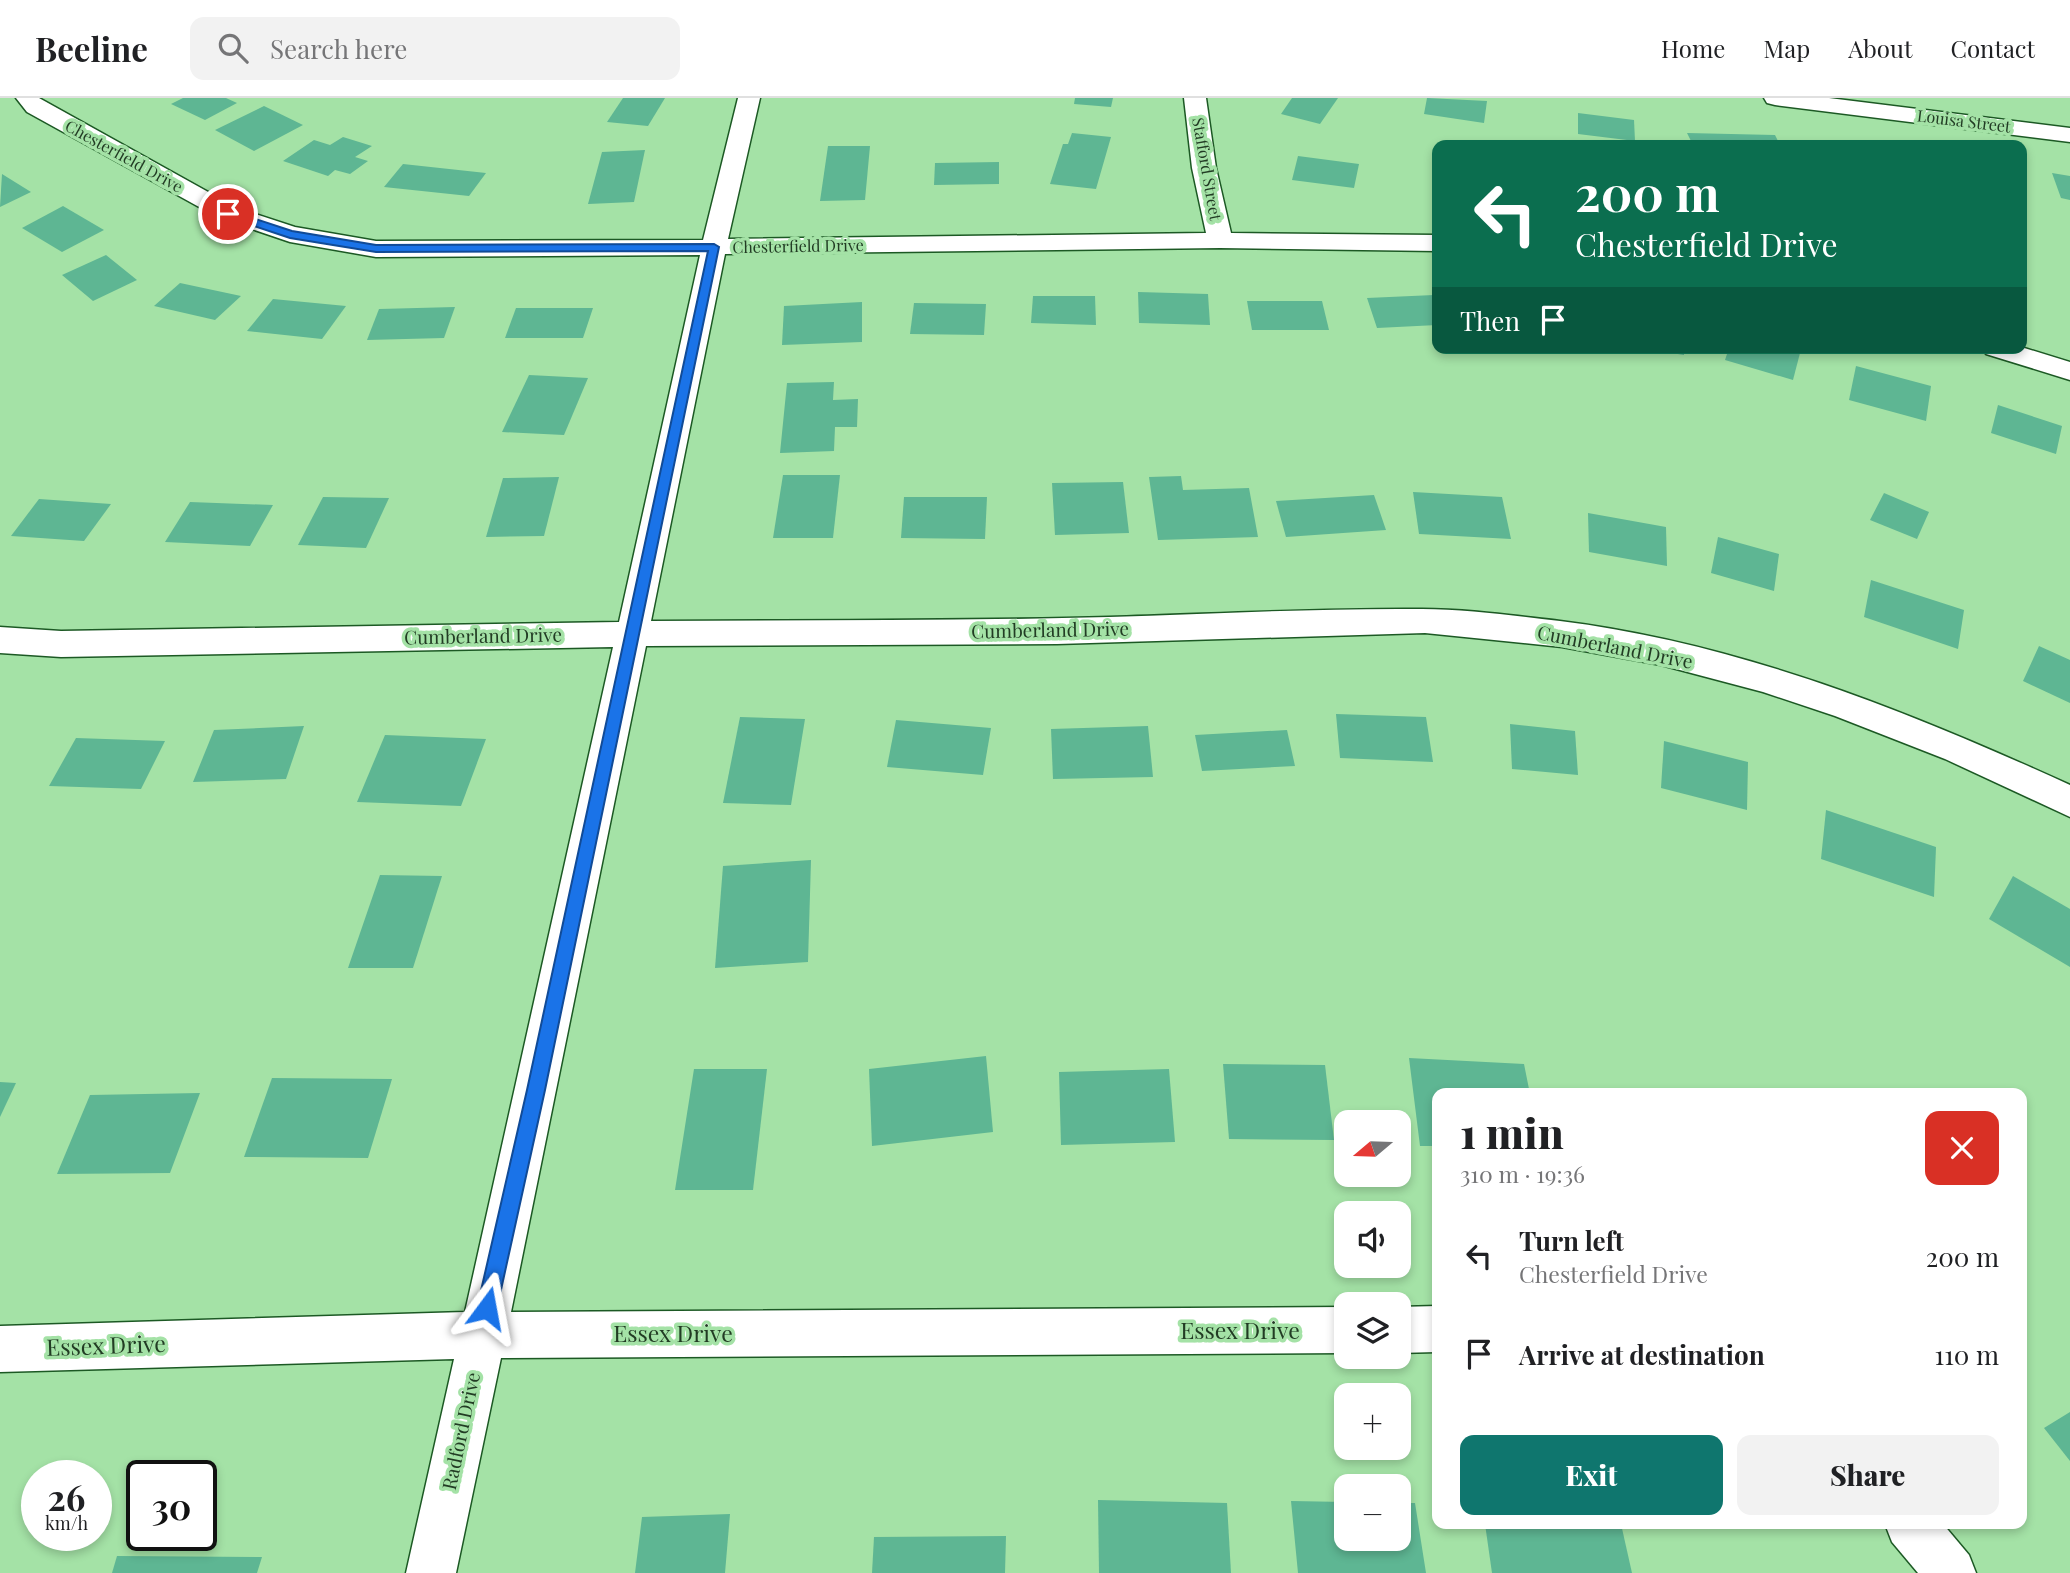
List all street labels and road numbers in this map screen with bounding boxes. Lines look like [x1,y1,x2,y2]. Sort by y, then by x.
street label: Louisa Street [1916,104,2012,137]
street label: Chesterfield Drive [62,115,187,197]
street label: Stafford Street [1188,116,1227,222]
street label: Chesterfield Drive [732,234,864,257]
street label: Cumberland Drive [971,615,1129,643]
street label: Cumberland Drive [1535,618,1695,674]
street label: Cumberland Drive [404,621,562,649]
street label: Essex Drive [1180,1314,1300,1345]
street label: Essex Drive [613,1317,733,1348]
street label: Essex Drive [46,1327,166,1362]
street label: Radford Drive [435,1370,485,1492]

